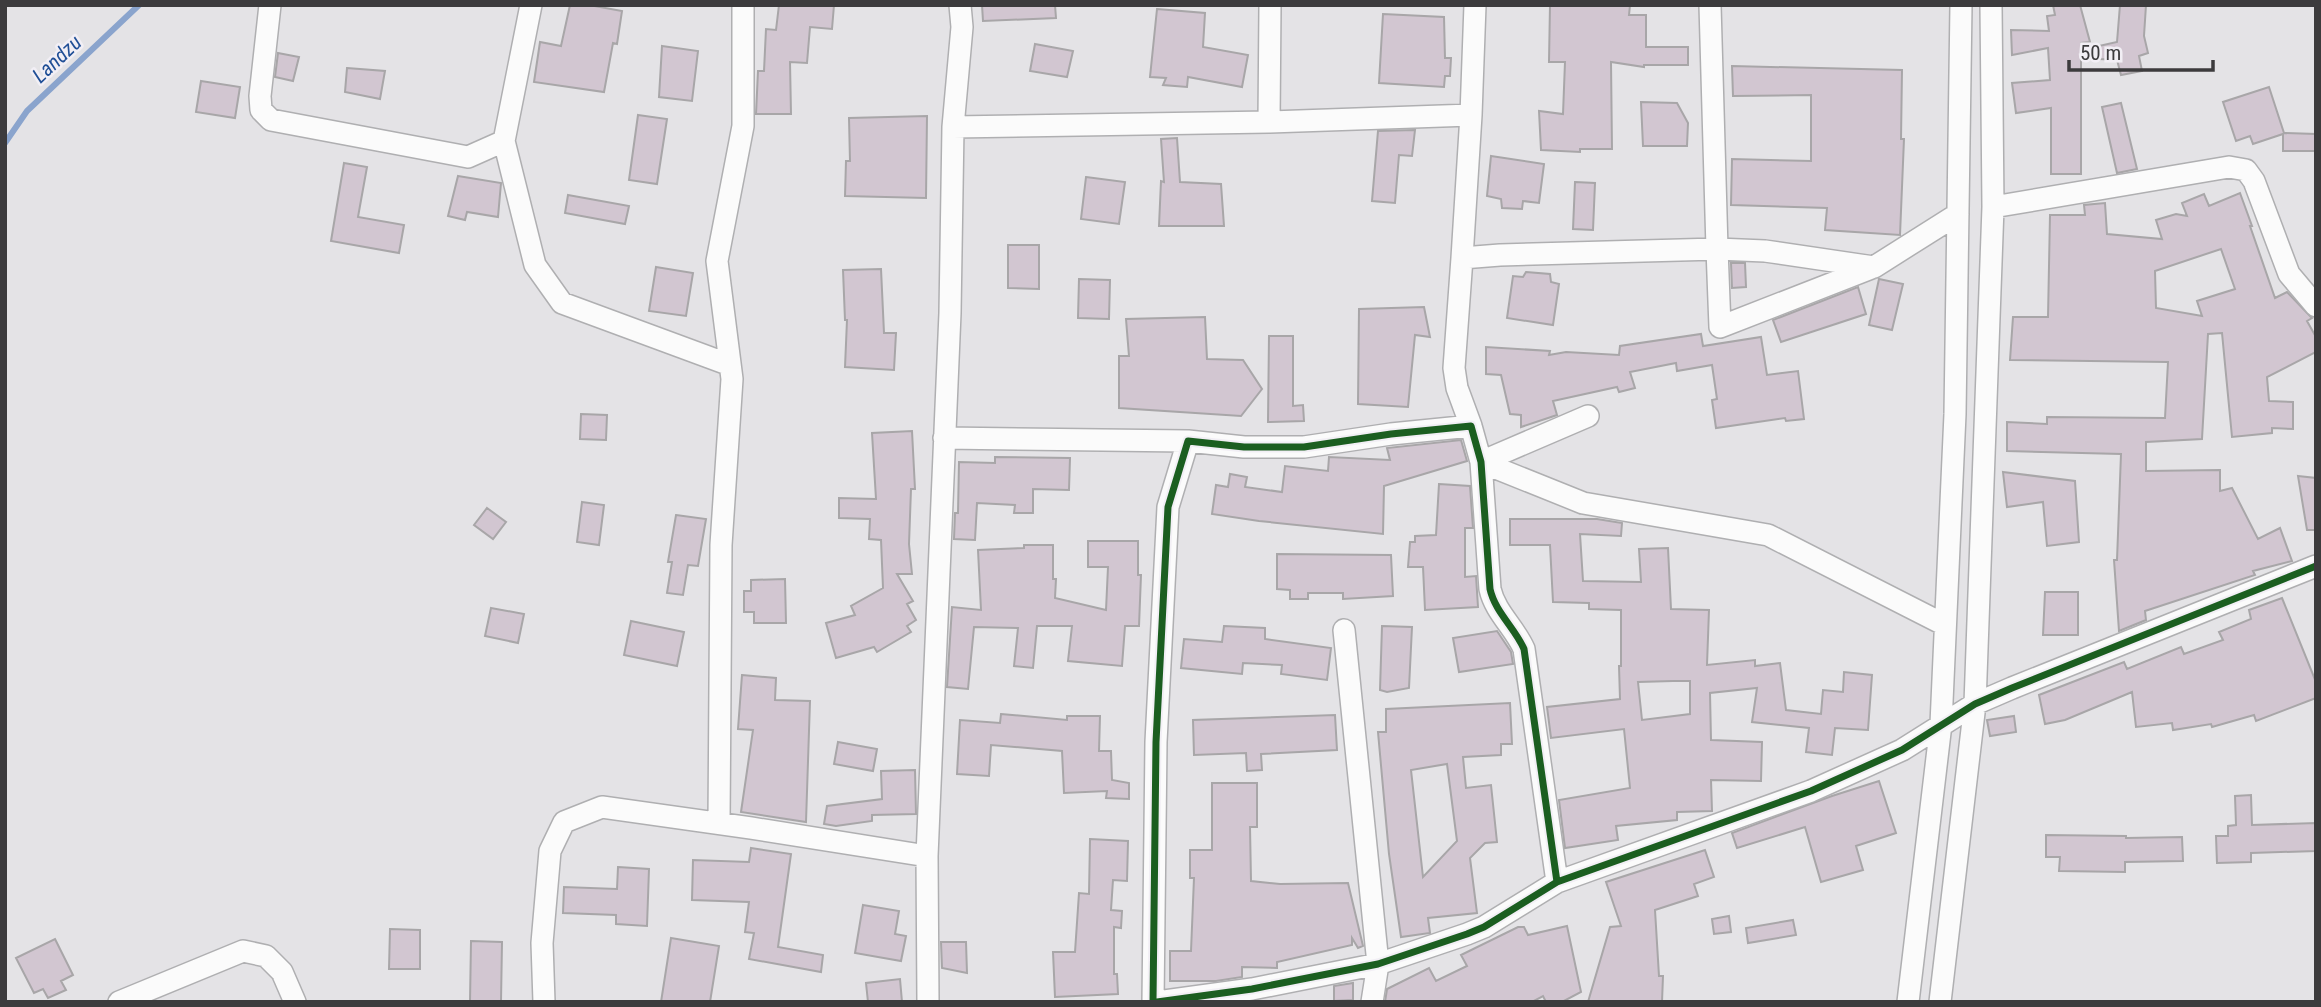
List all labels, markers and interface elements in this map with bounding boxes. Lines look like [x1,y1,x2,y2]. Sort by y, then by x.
scale bar [2069,28,2212,72]
water label: Landzu [28,30,87,88]
text: 50 m [2080,41,2121,65]

